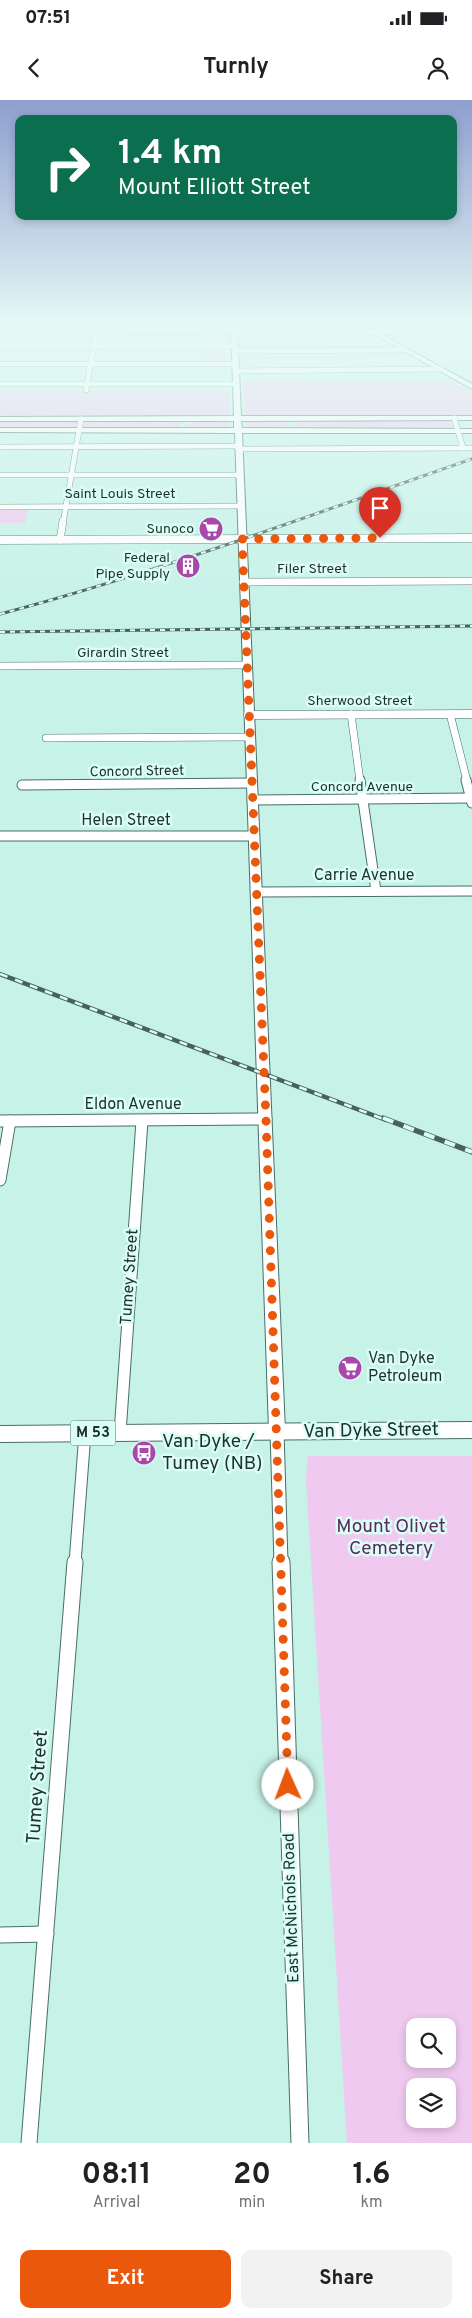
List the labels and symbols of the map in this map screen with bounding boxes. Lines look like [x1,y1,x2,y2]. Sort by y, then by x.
street label: Saint Louis Street [64,486,176,503]
pin [359,487,401,538]
supermarket icon: Sunoco [198,516,224,542]
place label: Sunoco [147,521,194,538]
place label: Federal Pipe Supply [95,550,170,583]
building icon: Federal Pipe Supply [175,553,201,579]
street label: Filer Street [277,561,347,578]
street label: Girardin Street [77,645,169,662]
street label: Sherwood Street [307,693,413,710]
street label: Concord Street [90,763,184,781]
street label: Concord Avenue [311,779,413,796]
street label: Helen Street [81,811,171,831]
street label: Carrie Avenue [314,866,414,886]
street label: Eldon Avenue [84,1095,182,1115]
street label: Tumey Street [117,1228,143,1326]
place label: Van Dyke Petroleum [368,1349,442,1387]
supermarket icon: Van Dyke Petroleum [337,1355,363,1381]
street label: Van Dyke Street [303,1418,439,1444]
road number: M 53 [70,1420,116,1446]
place label: Van Dyke / Tumey (NB) [162,1430,263,1476]
bus stop icon: Van Dyke / Tumey (NB) [131,1440,157,1466]
park label: Mount Olivet Cemetery [336,1515,446,1561]
street label: Tumey Street [22,1729,54,1845]
position arrow [261,1758,313,1810]
street label: East McNichols Road [279,1833,305,1983]

